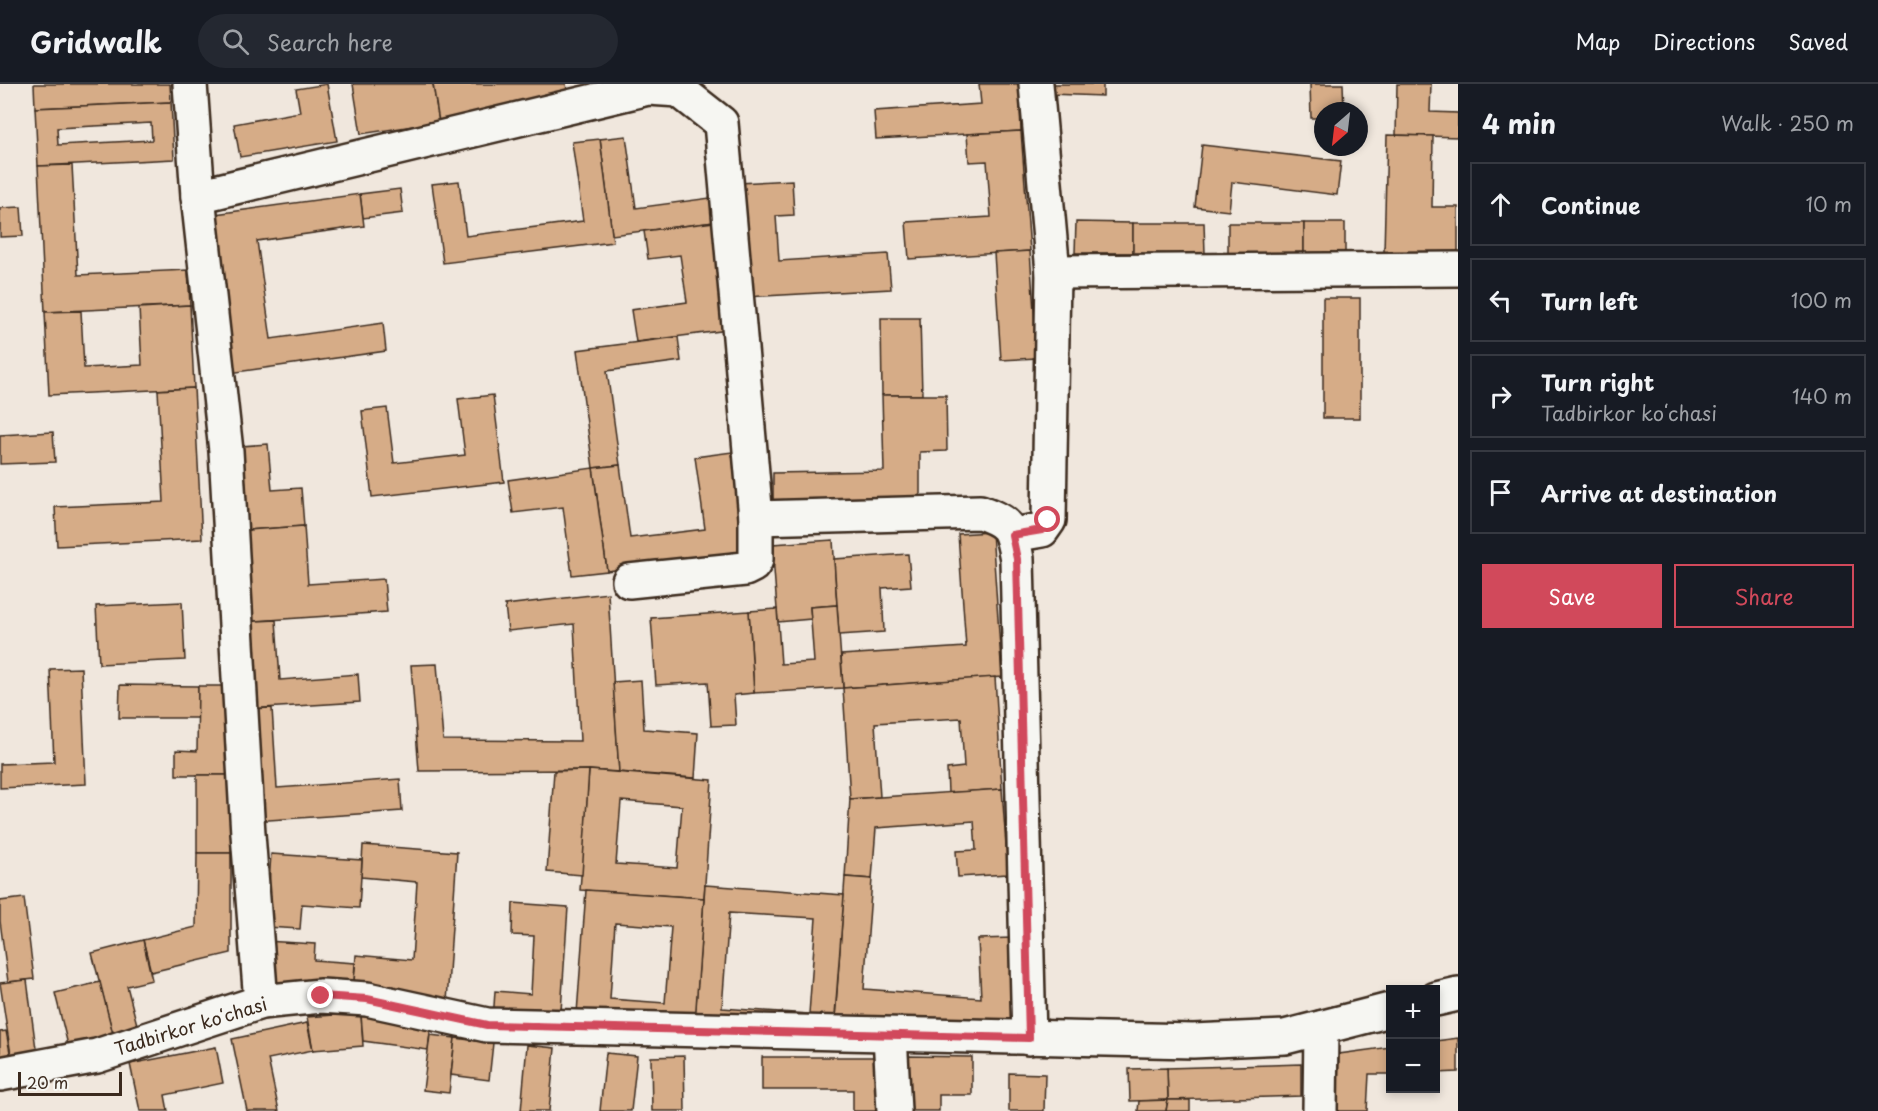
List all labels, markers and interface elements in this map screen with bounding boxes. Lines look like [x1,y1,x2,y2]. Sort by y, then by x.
search box [198,14,618,68]
text: Gridwalk [30,20,162,63]
icon: search [219,25,252,58]
text: Search here [267,25,393,58]
text: Map [1575,25,1620,57]
text: Directions [1653,25,1755,57]
text: Saved [1788,25,1848,57]
north arrow [1314,102,1368,156]
text: 4 min [1482,104,1556,143]
text: Walk · 250 m [1721,108,1854,138]
icon: ahead [1484,188,1517,221]
text: Continue [1541,188,1640,221]
text: 10 m [1805,189,1852,219]
icon: left [1484,284,1517,317]
text: Turn left [1541,284,1638,317]
text: 100 m [1791,285,1852,315]
text: Turn right [1541,365,1654,398]
icon: right [1484,380,1517,413]
text: 140 m [1792,381,1852,411]
text: Tadbirkor koʻchasi [1541,398,1717,428]
icon: arrive [1484,476,1517,509]
text: Arrive at destination [1541,476,1777,509]
route start [1034,506,1060,532]
button: Save [1482,564,1662,628]
button: Share [1674,564,1854,628]
route end [307,982,333,1008]
map controls [1386,985,1440,1093]
button: + [1386,985,1440,1039]
street label: Tadbirkor koʻchasi [111,990,270,1062]
button: − [1386,1039,1440,1093]
scale bar [18,1069,122,1096]
text: 20 m [27,1070,68,1094]

